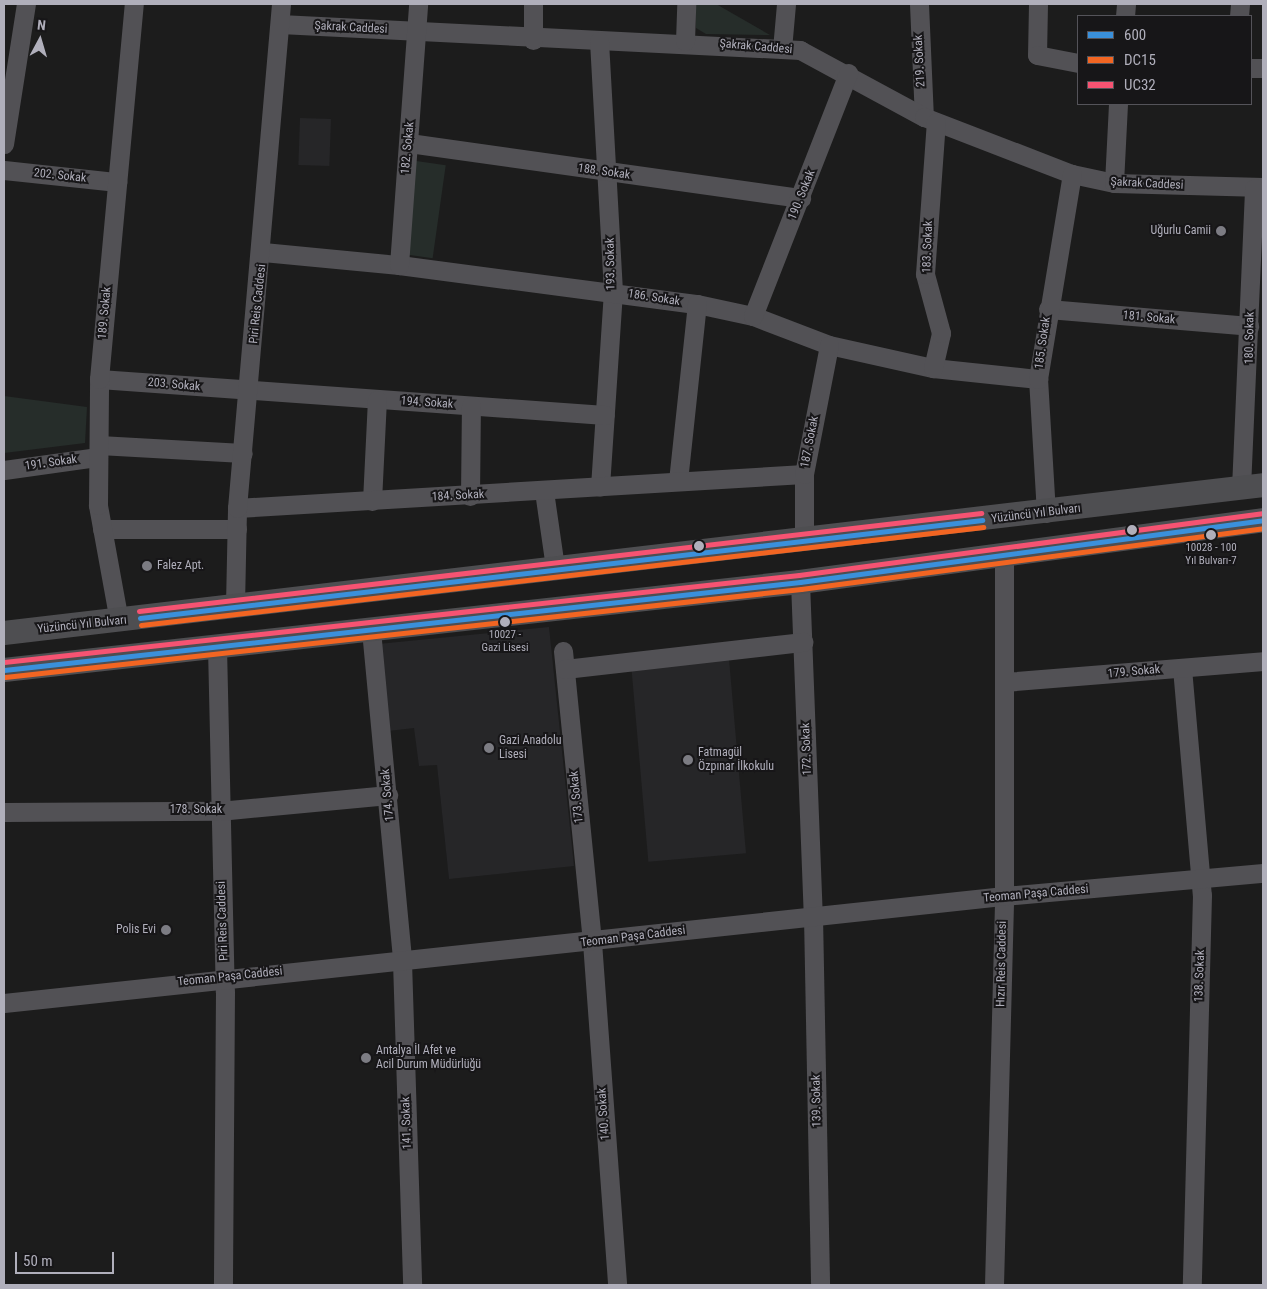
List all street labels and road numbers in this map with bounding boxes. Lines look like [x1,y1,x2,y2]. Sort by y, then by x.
street label: Şakrak Caddesi [314,19,388,37]
street label: 219. Sokak [911,34,929,88]
street label: Şakrak Caddesi [719,37,793,57]
street label: 182. Sokak [399,121,417,175]
street label: 188. Sokak [577,161,631,183]
street label: 202. Sokak [33,166,87,186]
street label: 190. Sokak [785,168,819,222]
street label: Şakrak Caddesi [1110,175,1184,193]
street label: 183. Sokak [920,221,936,273]
street label: 193. Sokak [603,238,619,290]
street label: Piri Reis Caddesi [247,264,269,344]
street label: 189. Sokak [96,286,114,340]
street label: 186. Sokak [627,287,681,309]
street label: 181. Sokak [1122,309,1176,327]
street label: 180. Sokak [1242,312,1258,364]
street label: 185. Sokak [1032,316,1054,370]
street label: 203. Sokak [147,376,201,394]
street label: 194. Sokak [400,394,454,412]
street label: 187. Sokak [798,415,822,469]
street label: 191. Sokak [24,452,78,474]
street label: 184. Sokak [431,487,485,505]
street label: Yüzüncü Yıl Bulvarı [991,501,1081,527]
street label: Yüzüncü Yıl Bulvarı [37,613,127,637]
street label: 179. Sokak [1107,663,1161,681]
street label: 172. Sokak [799,723,815,775]
street label: 174. Sokak [379,768,397,822]
street label: 173. Sokak [567,770,587,824]
street label: 178. Sokak [170,803,222,817]
street label: Piri Reis Caddesi [214,881,232,961]
street label: Teoman Paşa Caddesi [983,882,1089,906]
street label: Hızır Reis Caddesi [994,921,1010,1007]
street label: Teoman Paşa Caddesi [580,923,686,951]
street label: 138. Sokak [1192,950,1208,1002]
street label: Teoman Paşa Caddesi [177,964,283,990]
street label: 139. Sokak [809,1075,825,1127]
street label: 140. Sokak [595,1087,613,1141]
street label: 141. Sokak [399,1097,415,1149]

